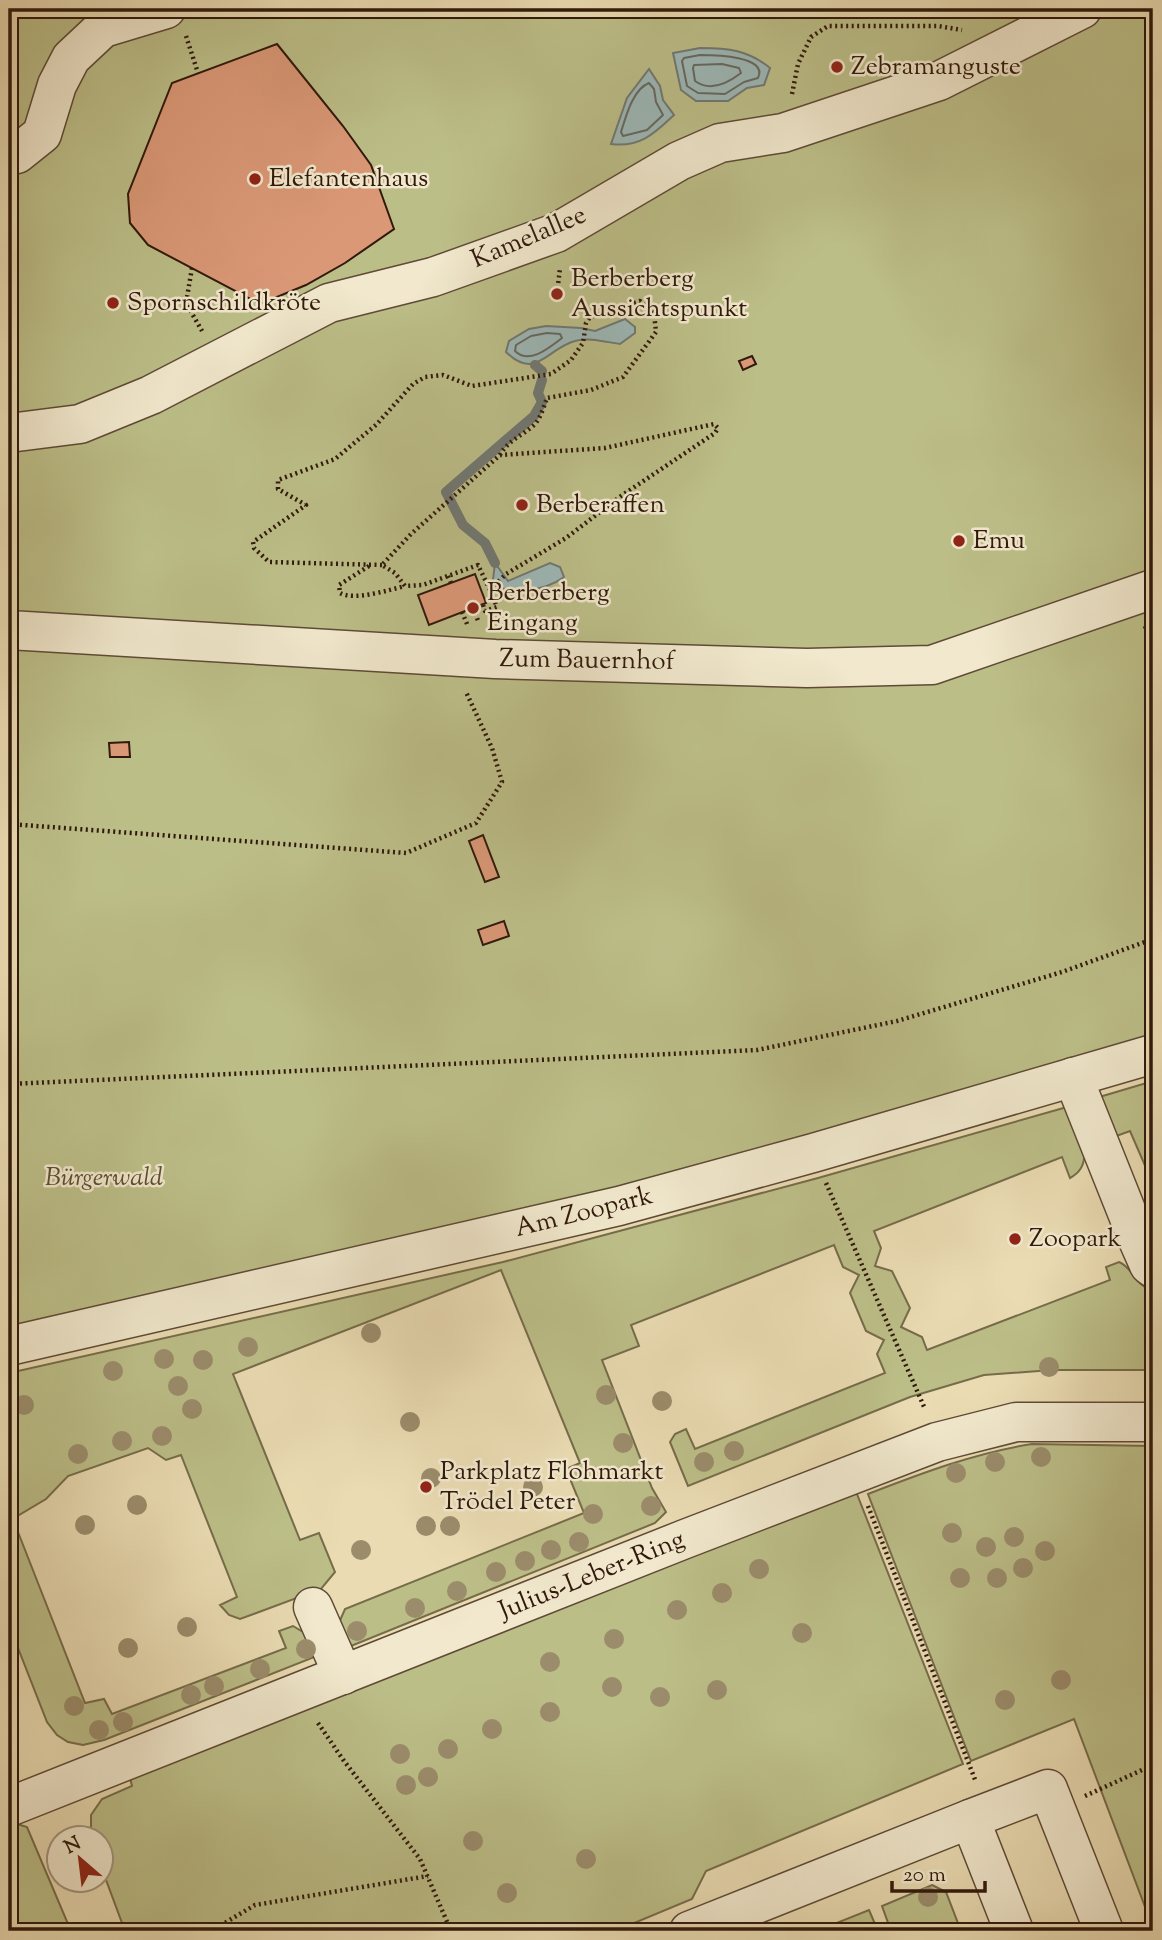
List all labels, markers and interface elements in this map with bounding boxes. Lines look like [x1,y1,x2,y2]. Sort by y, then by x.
place label: Zebramanguste [851,49,1021,86]
marker: Zebramanguste [829,59,845,75]
place label: Elefantenhaus [269,161,428,198]
marker: Elefantenhaus [247,171,263,187]
street label: Kamelallee [466,197,592,279]
place label: Berberberg Aussichtspunkt [571,261,747,328]
place label: Spornschildkröte [127,285,321,322]
marker: Berberberg Aussichtspunkt [549,286,565,302]
marker: Spornschildkröte [105,295,121,311]
place label: Berberaffen [536,487,665,524]
marker: Berberaffen [514,497,530,513]
place label: Emu [973,523,1025,560]
marker: Emu [951,533,967,549]
place label: Berberberg Eingang [487,575,610,642]
marker: Berberberg Eingang [465,600,481,616]
street label: Zum Bauernhof [499,641,676,681]
park label: Bürgerwald [45,1160,163,1197]
street label: Am Zoopark [511,1178,657,1248]
place label: Zoopark [1029,1221,1122,1258]
marker: Zoopark [1007,1231,1023,1247]
place label: Parkplatz Flohmarkt Trödel Peter [440,1454,663,1521]
marker: Parkplatz Flohmarkt Trödel Peter [418,1479,434,1495]
street label: Julius-Leber-Ring [492,1522,690,1631]
north arrow [46,1825,116,1895]
text: N [60,1831,86,1862]
scale bar [892,1849,985,1893]
text: 20 m [903,1861,946,1891]

